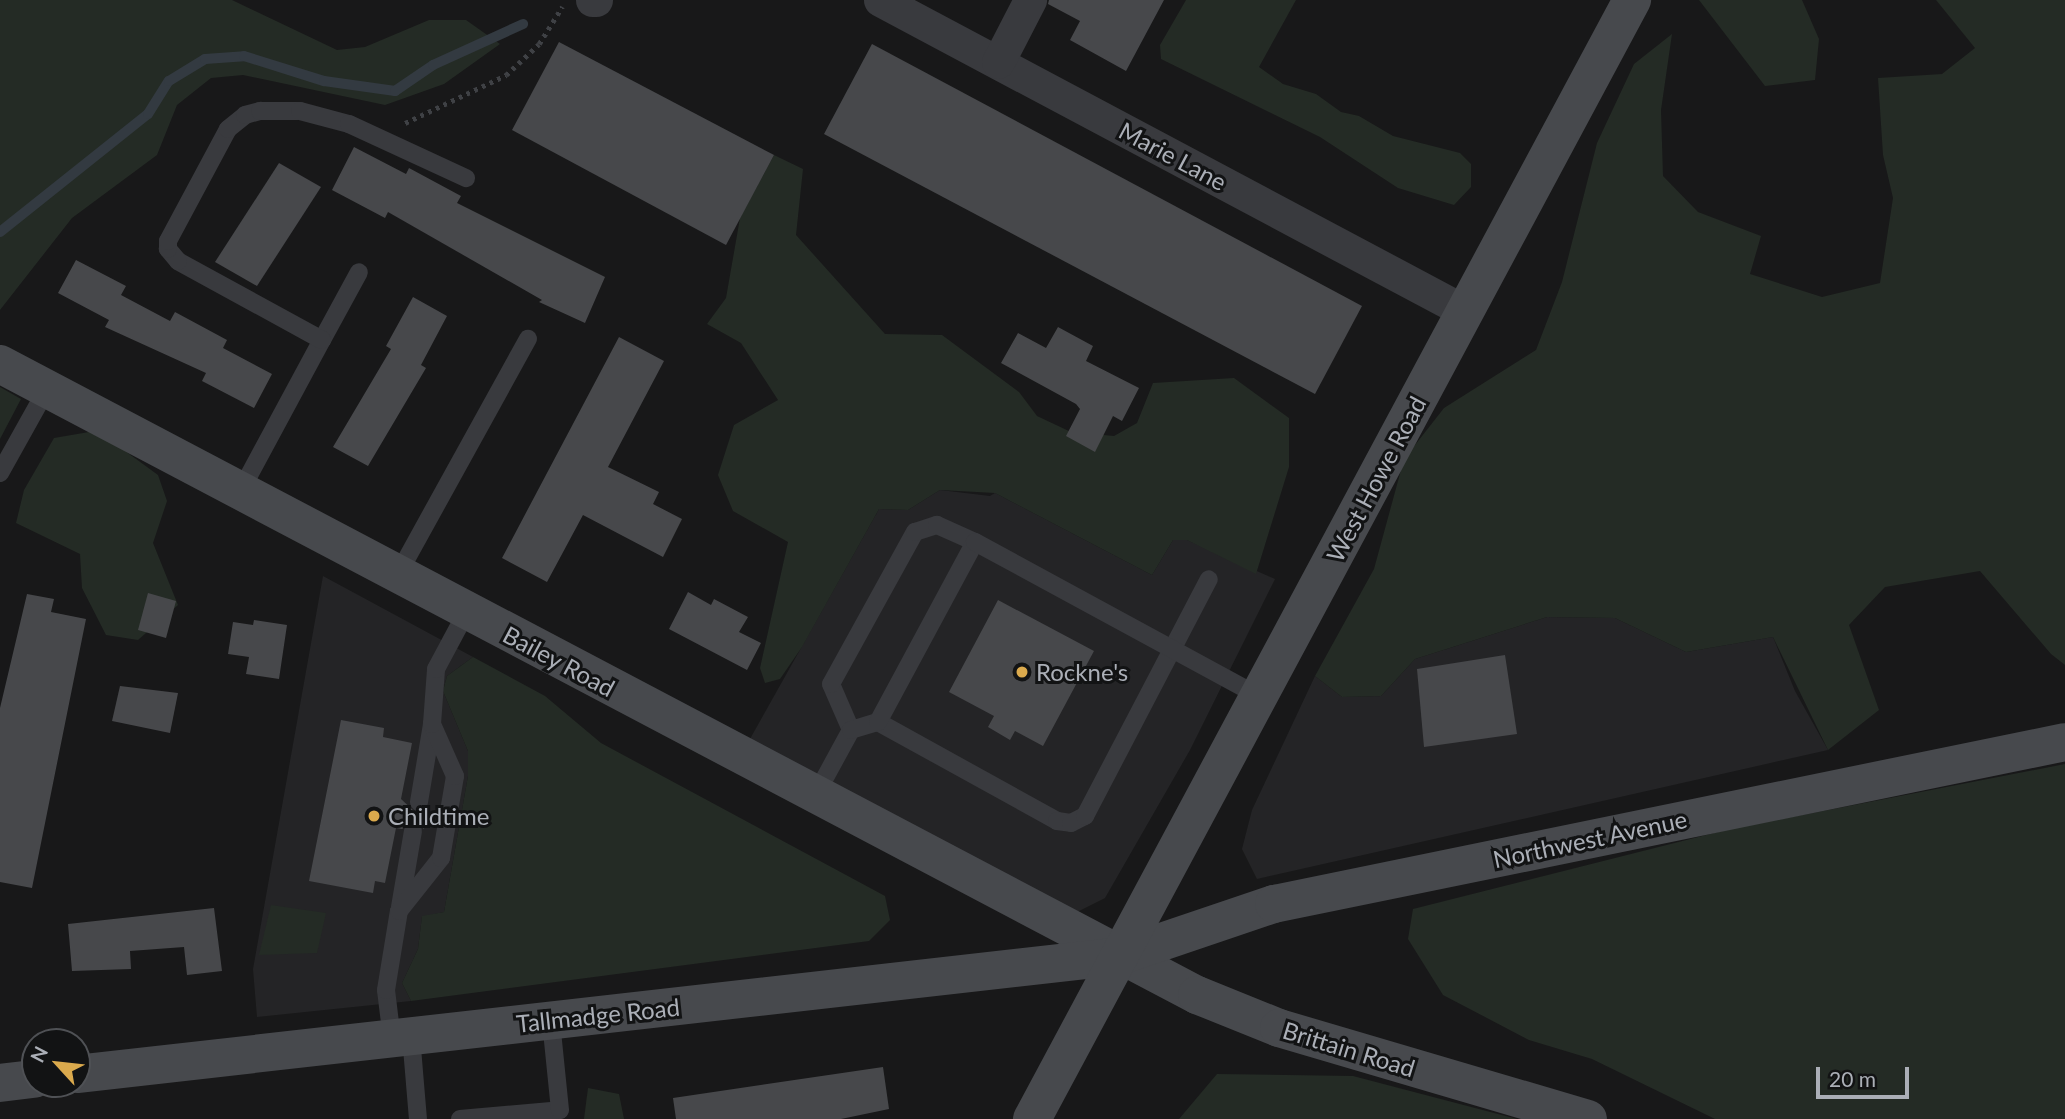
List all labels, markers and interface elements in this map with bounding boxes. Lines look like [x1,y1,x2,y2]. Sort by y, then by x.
street label: Marie Lane [1114,116,1232,196]
street label: West Howe Road [1320,391,1432,567]
street label: Bailey Road [498,619,620,703]
place label: Rockne's [1036,658,1128,686]
marker: Rockne's [1014,664,1030,680]
place label: Childtime [388,802,489,830]
street label: Northwest Avenue [1490,804,1690,874]
marker: Childtime [366,808,382,824]
street label: Tallmadge Road [515,992,681,1038]
street label: Brittain Road [1279,1015,1419,1083]
north arrow [21,1028,91,1098]
text: N [25,1042,52,1066]
scale bar [1820,1052,1913,1096]
text: 20 m [1829,1066,1876,1091]

